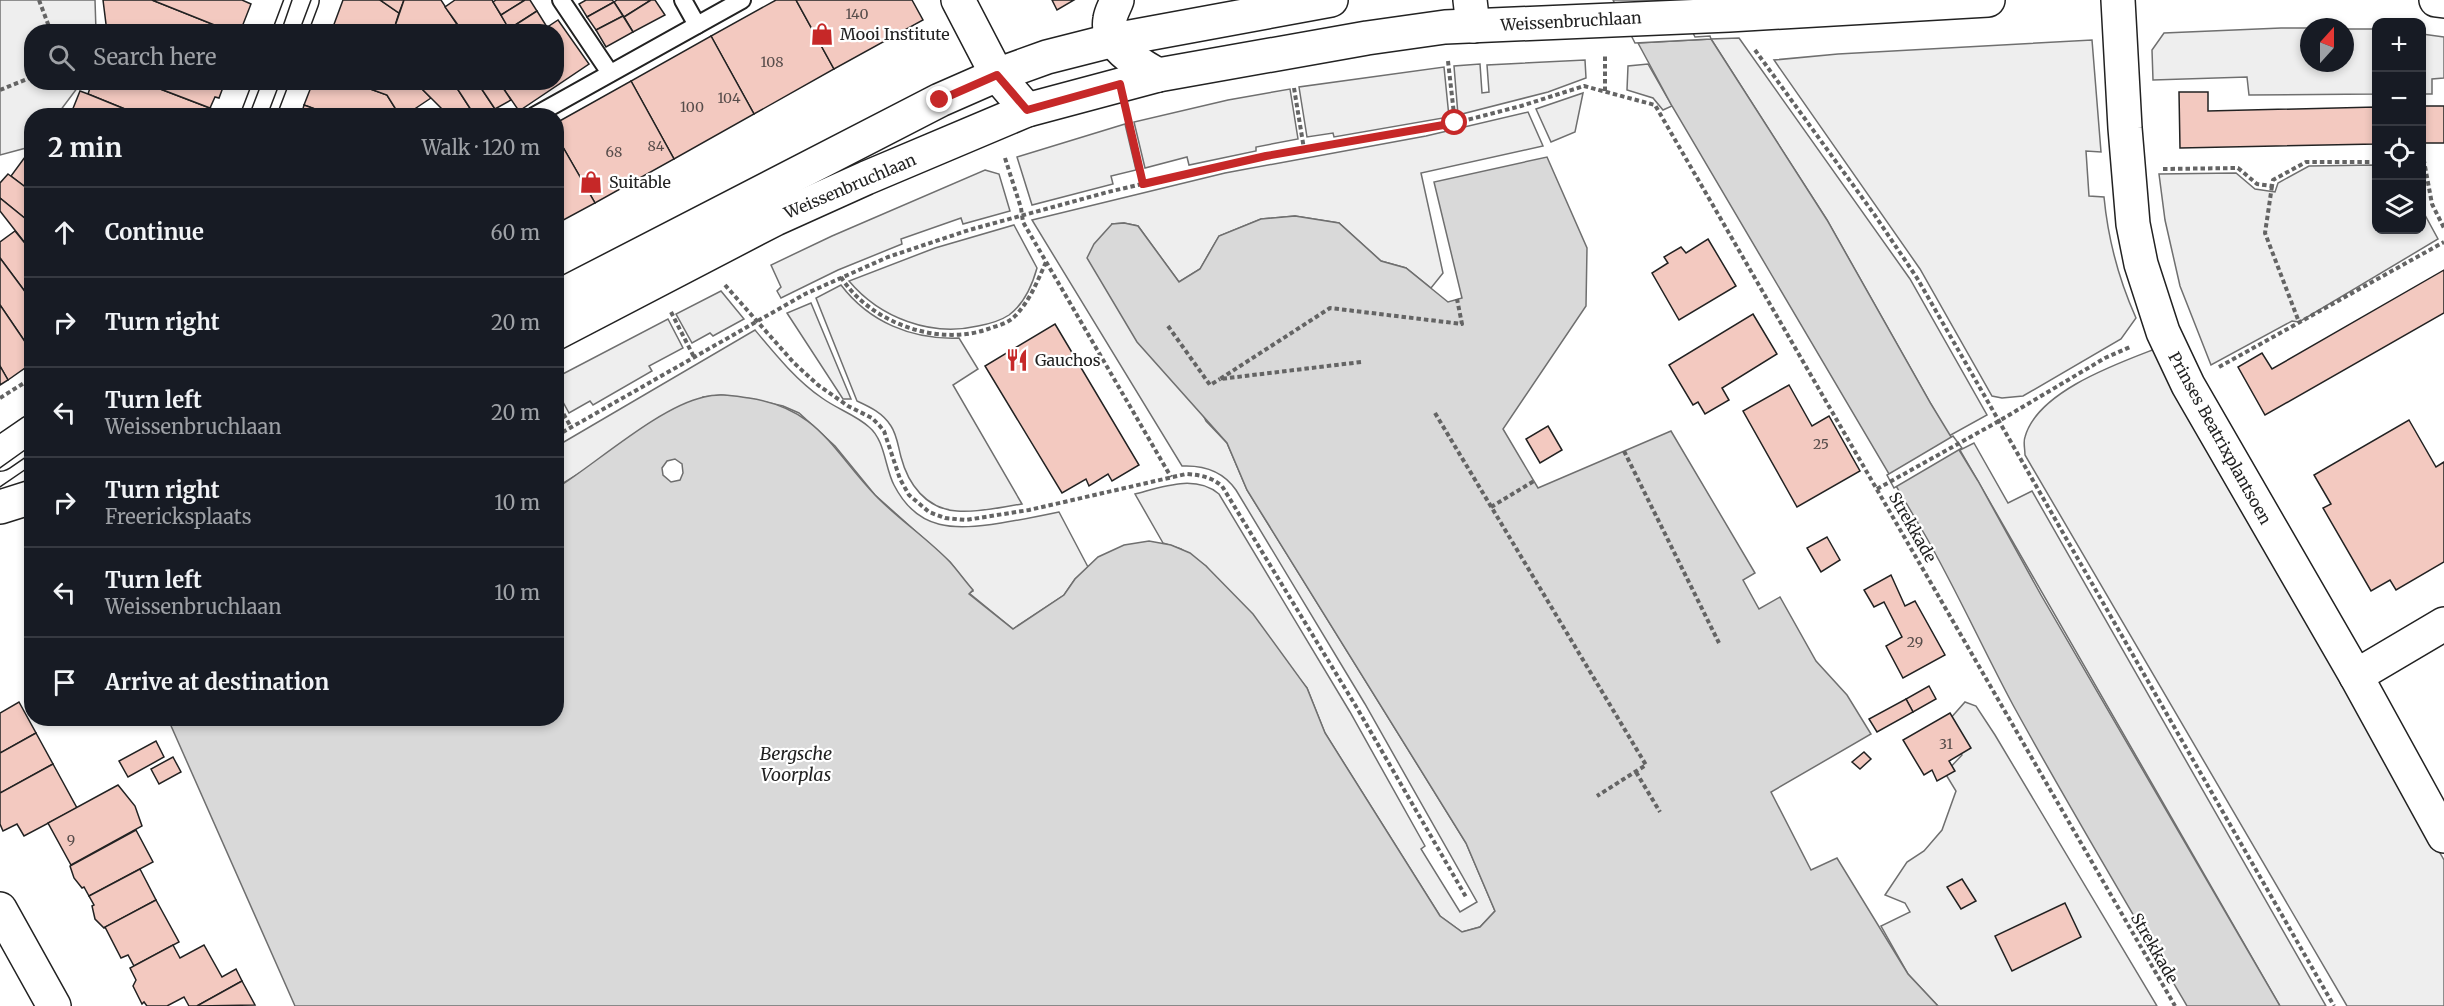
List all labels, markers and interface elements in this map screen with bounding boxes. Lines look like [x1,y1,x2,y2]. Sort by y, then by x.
house number: 140 [845,5,869,23]
street label: Weissenbruchlaan [1499,7,1642,35]
north arrow [2300,18,2354,72]
map controls [2372,18,2426,234]
button: + [2372,18,2426,72]
shop icon: Mooi Institute [809,21,835,47]
search box [24,24,564,90]
place label: Mooi Institute [840,24,950,44]
icon: search [45,41,78,74]
text: Search here [93,43,216,71]
house number: 108 [760,53,784,71]
button: − [2372,72,2426,126]
route end [926,86,952,112]
house number: 104 [717,89,741,107]
house number: 100 [680,98,704,116]
route start [1441,109,1467,135]
button: locate [2372,126,2426,180]
text: 2 min [48,131,122,164]
text: Walk · 120 m [422,135,540,160]
house number: 84 [648,137,665,155]
house number: 68 [606,143,622,161]
street label: Weissenbruchlaan [780,149,919,223]
shop icon: Suitable [578,169,604,195]
place label: Suitable [609,172,671,192]
button: layers [2372,180,2426,234]
icon: ahead [48,216,81,249]
text: Continue [105,218,204,246]
text: 60 m [490,220,540,245]
icon: right [48,306,81,339]
text: Turn right [105,308,219,336]
text: 20 m [491,310,540,335]
restaurant icon: Gauchos [1004,347,1030,373]
street label: Prinses Beatrixplantsoen [2164,348,2276,528]
place label: Gauchos [1035,350,1101,370]
text: Turn left [105,386,202,414]
icon: left [48,396,81,429]
text: 20 m [491,400,540,425]
text: Weissenbruchlaan [105,414,282,439]
house number: 25 [1813,435,1829,453]
text: Turn right [105,476,219,504]
icon: right [48,486,81,519]
street label: Strekkade [1885,488,1941,566]
text: 10 m [494,490,540,515]
text: Freericksplaats [105,504,252,529]
text: Turn left [105,566,202,594]
icon: left [48,576,81,609]
text: 10 m [494,580,540,605]
text: Weissenbruchlaan [105,594,282,619]
house number: 29 [1907,633,1923,651]
icon: arrive [48,666,81,699]
text: Arrive at destination [105,668,329,696]
house number: 31 [1939,735,1953,753]
water label: Bergsche Voorplas [760,742,832,786]
house number: 9 [67,831,75,849]
street label: Strekkade [2127,909,2183,987]

